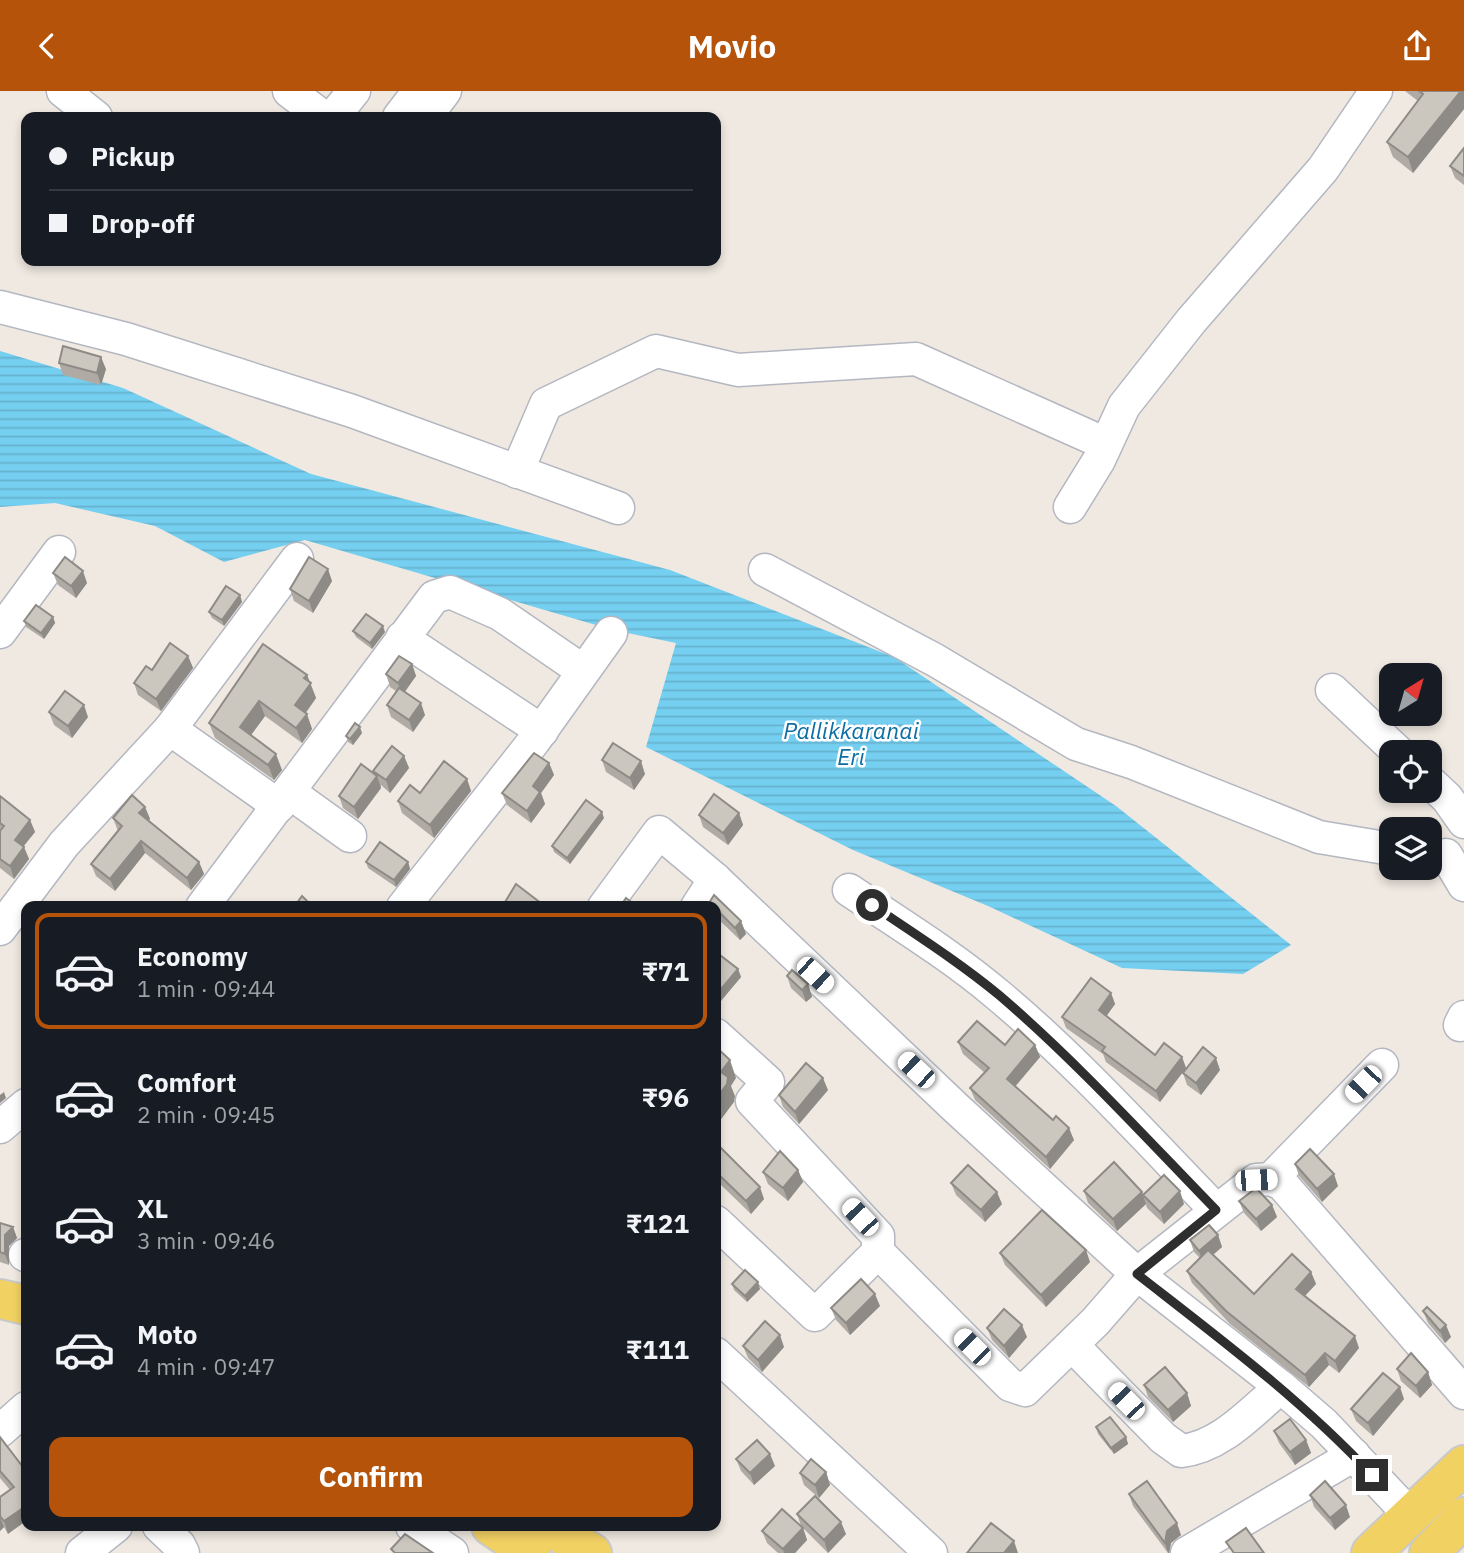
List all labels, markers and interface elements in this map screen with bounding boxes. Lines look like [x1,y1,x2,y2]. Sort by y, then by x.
text: Movio [688,25,776,67]
icon: back [28,27,66,65]
icon: share [1398,27,1436,65]
text: Pickup [91,139,175,173]
text: Drop-off [91,206,194,240]
north arrow [1379,663,1442,726]
map controls [1379,663,1442,880]
water label: Pallikkaranai Eri [783,715,920,771]
button: locate [1379,740,1442,803]
button: layers [1379,817,1442,880]
route start [856,889,888,921]
text: Economy [137,939,248,973]
icon: car [53,940,116,1003]
car [793,953,838,997]
text: ₹71 [641,954,689,988]
text: 1 min · 09:44 [137,973,275,1003]
car [894,1048,939,1092]
car [1341,1062,1386,1106]
text: Comfort [137,1065,236,1099]
icon: car [53,1066,116,1129]
text: ₹96 [641,1080,689,1114]
text: 2 min · 09:45 [137,1099,275,1129]
car [1235,1169,1278,1191]
text: XL [137,1191,168,1225]
icon: car [53,1192,116,1255]
car [838,1194,883,1240]
text: ₹121 [626,1206,689,1240]
text: 3 min · 09:46 [137,1225,275,1255]
text: Moto [137,1317,197,1351]
icon: car [53,1318,116,1381]
car [950,1325,995,1369]
text: ₹111 [626,1332,689,1366]
text: 4 min · 09:47 [137,1351,275,1381]
car [1104,1379,1149,1423]
button: Confirm [49,1437,693,1517]
route end [1356,1459,1388,1491]

